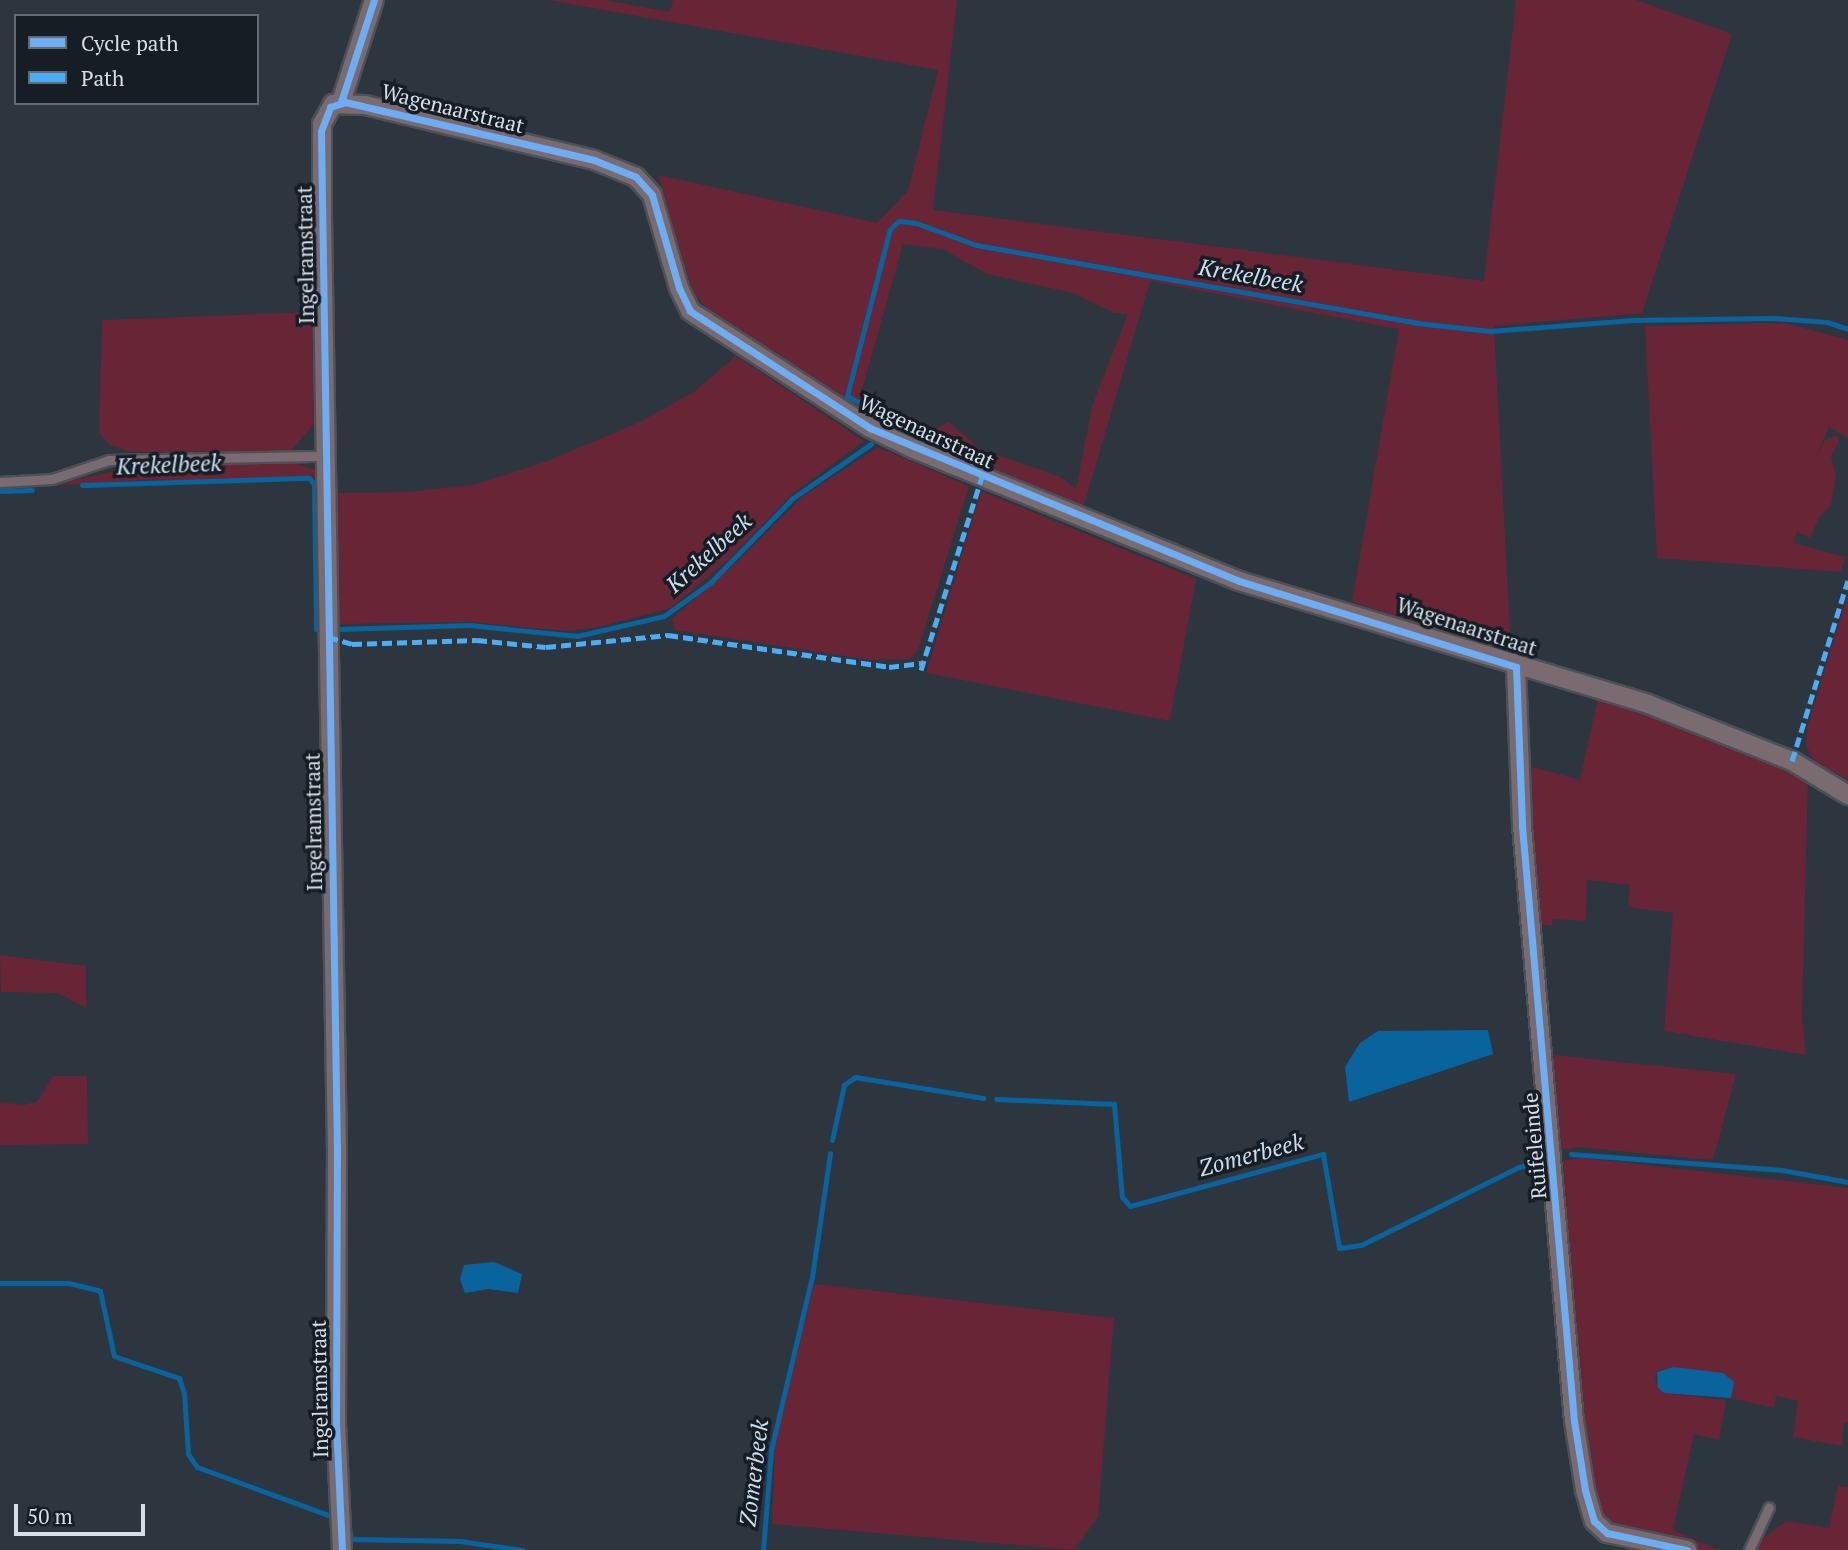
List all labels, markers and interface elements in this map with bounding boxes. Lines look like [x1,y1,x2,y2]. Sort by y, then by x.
legend [14,14,259,105]
text: Cycle path [81,29,179,57]
text: Path [81,64,124,92]
street label: Wagenaarstraat [379,78,527,138]
street label: Ingelramstraat [291,186,319,324]
water label: Krekelbeek [1197,253,1305,299]
street label: Wagenaarstraat [855,389,999,473]
water label: Krekelbeek [116,449,222,481]
water label: Krekelbeek [661,508,757,598]
street label: Wagenaarstraat [1394,591,1540,661]
street label: Ingelramstraat [299,753,327,891]
street label: Ruifeleinde [1517,1092,1551,1200]
water label: Zomerbeek [1196,1128,1306,1182]
street label: Ingelramstraat [305,1320,333,1458]
water label: Zomerbeek [734,1418,774,1528]
scale bar [18,1490,149,1534]
text: 50 m [27,1502,73,1530]

